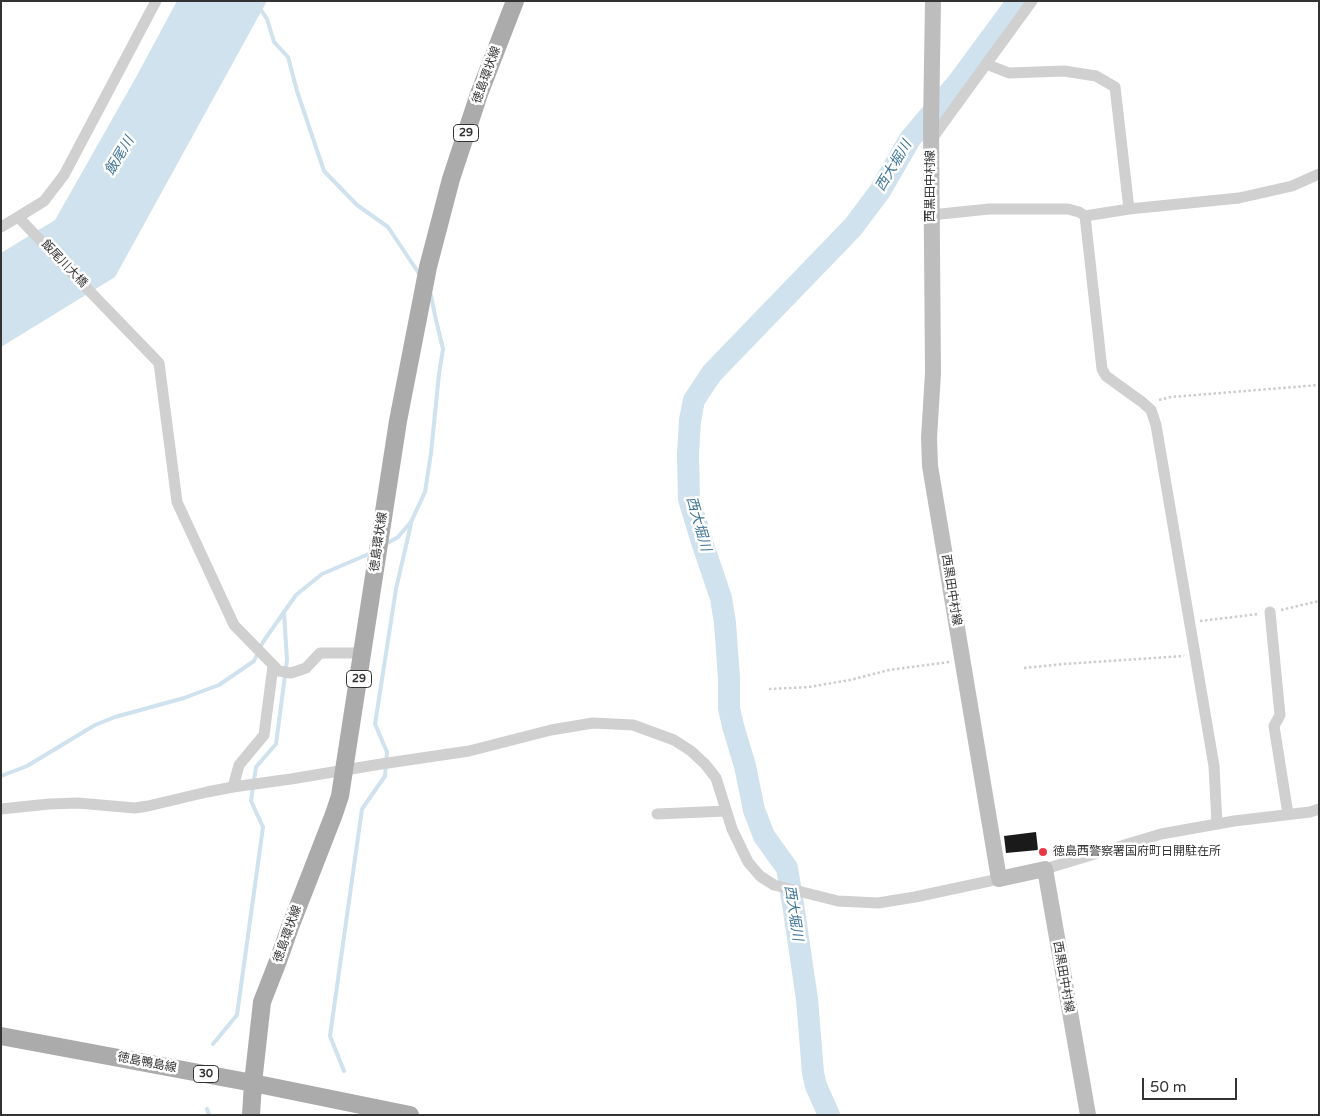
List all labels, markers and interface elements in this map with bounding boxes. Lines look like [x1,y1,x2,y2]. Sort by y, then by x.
street label: 徳島環状線 [470,44,504,106]
road number: 29 [454,125,478,142]
water label: 飯尾川 [102,134,138,178]
water label: 西大堀川 [872,138,916,194]
street label: 西黒田中村線 [924,150,938,222]
street label: 飯尾川大橋 [38,237,90,291]
water label: 西大堀川 [682,495,714,553]
street label: 徳島環状線 [368,511,390,573]
street label: 西黒田中村線 [938,553,964,627]
road number: 29 [346,671,372,688]
place label: 徳島西警察署国府町日開駐在所 [1053,845,1221,859]
marker: 徳島西警察署国府町日開駐在所 [1037,846,1049,858]
water label: 西大堀川 [780,884,806,942]
street label: 徳島環状線 [271,903,305,965]
street label: 西黒田中村線 [1050,940,1076,1014]
street label: 徳島鴨島線 [116,1050,178,1076]
road number: 30 [194,1066,218,1082]
scale bar [1145,1068,1240,1100]
text: 50 m [1150,1078,1187,1096]

